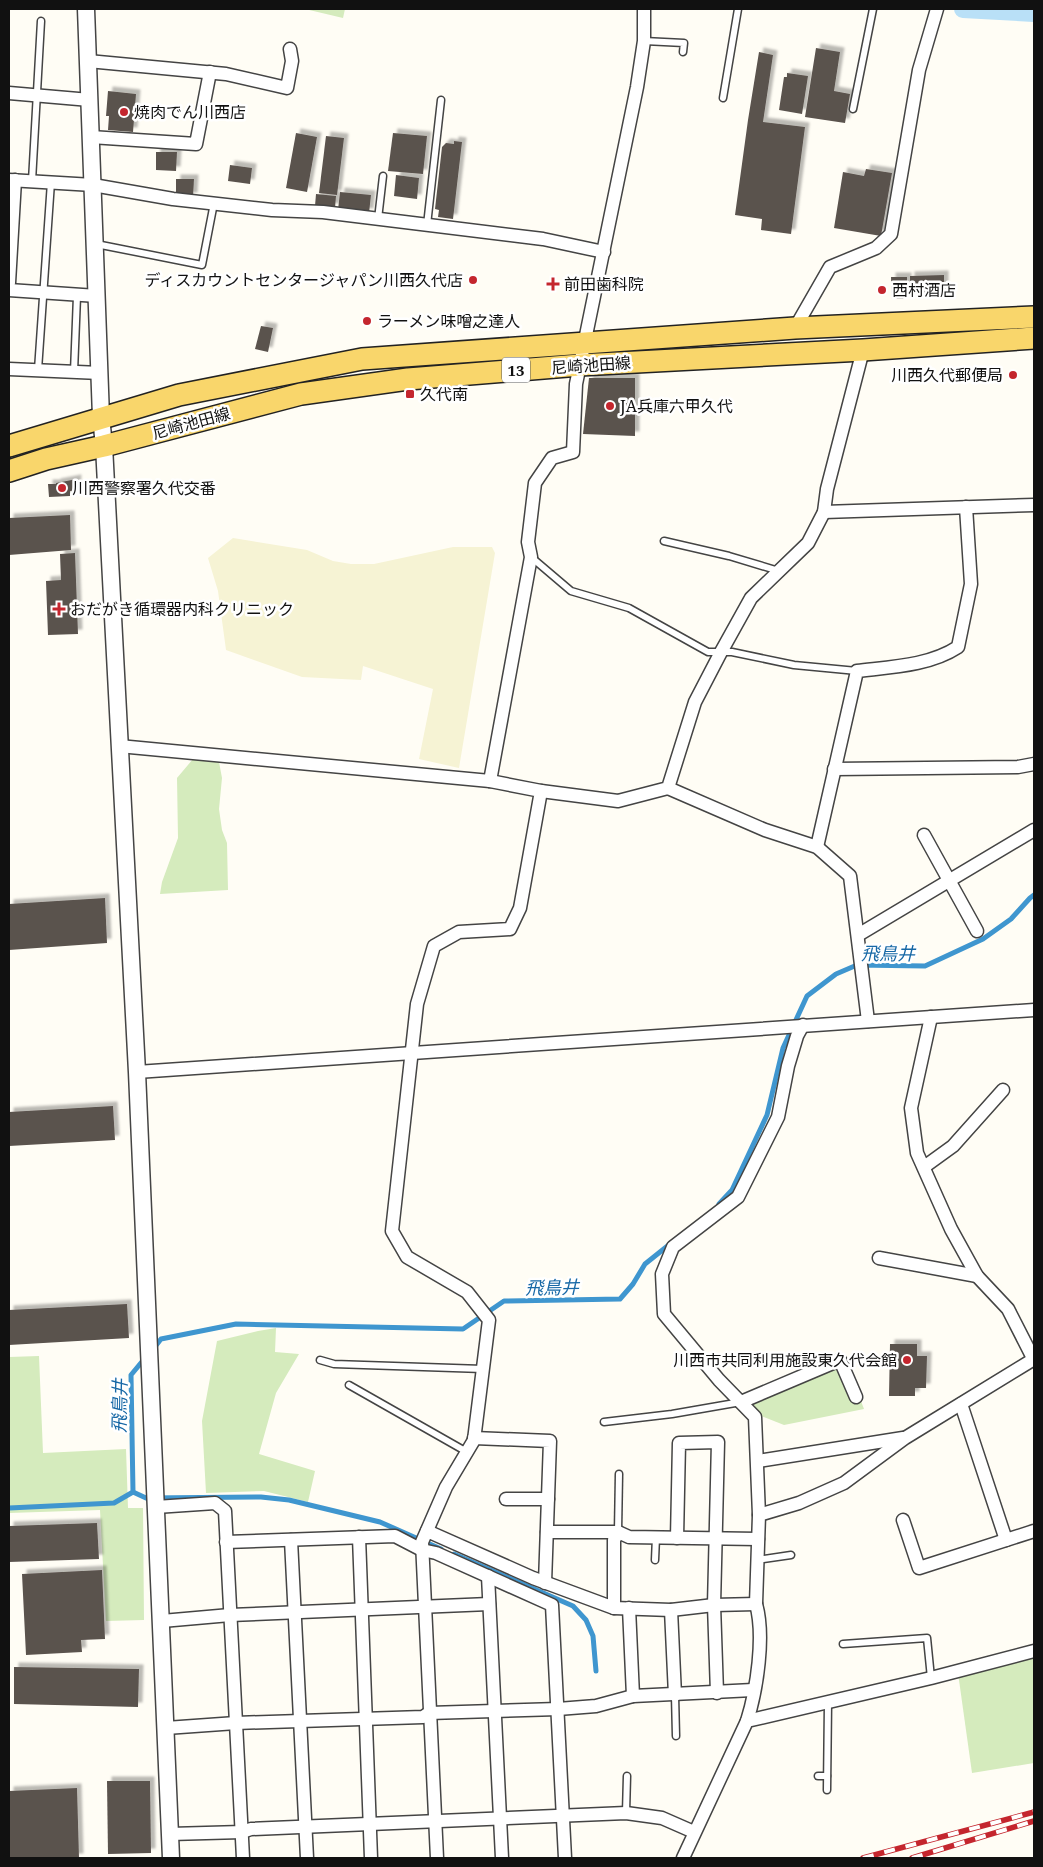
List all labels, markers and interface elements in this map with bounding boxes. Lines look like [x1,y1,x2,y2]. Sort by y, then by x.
place label: 焼肉でん川西店 [134,101,246,123]
marker: 焼肉でん川西店 [118,106,130,118]
place label: ディスカウントセンタージャパン川西久代店 [144,269,463,291]
place label: 前田歯科院 [564,273,644,295]
marker: ディスカウントセンタージャパン川西久代店 [467,274,479,286]
marker: 前田歯科院 [546,277,560,291]
place label: 西村酒店 [892,279,956,301]
marker: 西村酒店 [876,284,888,296]
place label: ラーメン味噌之達人 [377,310,520,332]
marker: ラーメン味噌之達人 [361,315,373,327]
street label: 尼崎池田線 [550,351,632,379]
road number: 13 [502,358,530,382]
place label: 川西久代郵便局 [891,364,1003,386]
marker: 川西久代郵便局 [1007,369,1019,381]
place label: 久代南 [420,383,468,405]
marker: 久代南 [404,388,416,400]
place label: JA兵庫六甲久代 [619,395,733,417]
marker: JA兵庫六甲久代 [604,400,616,412]
street label: 尼崎池田線 [150,402,232,444]
place label: 川西警察署久代交番 [72,477,216,499]
marker: 川西警察署久代交番 [56,482,68,494]
place label: おだがき循環器内科クリニック [70,598,294,620]
marker: おだがき循環器内科クリニック [52,602,66,616]
water label: 飛鳥井 [861,941,917,965]
water label: 飛鳥井 [525,1274,581,1299]
place label: 川西市共同利用施設東久代会館 [673,1349,897,1371]
marker: 川西市共同利用施設東久代会館 [901,1354,913,1366]
water label: 飛鳥井 [107,1377,132,1433]

